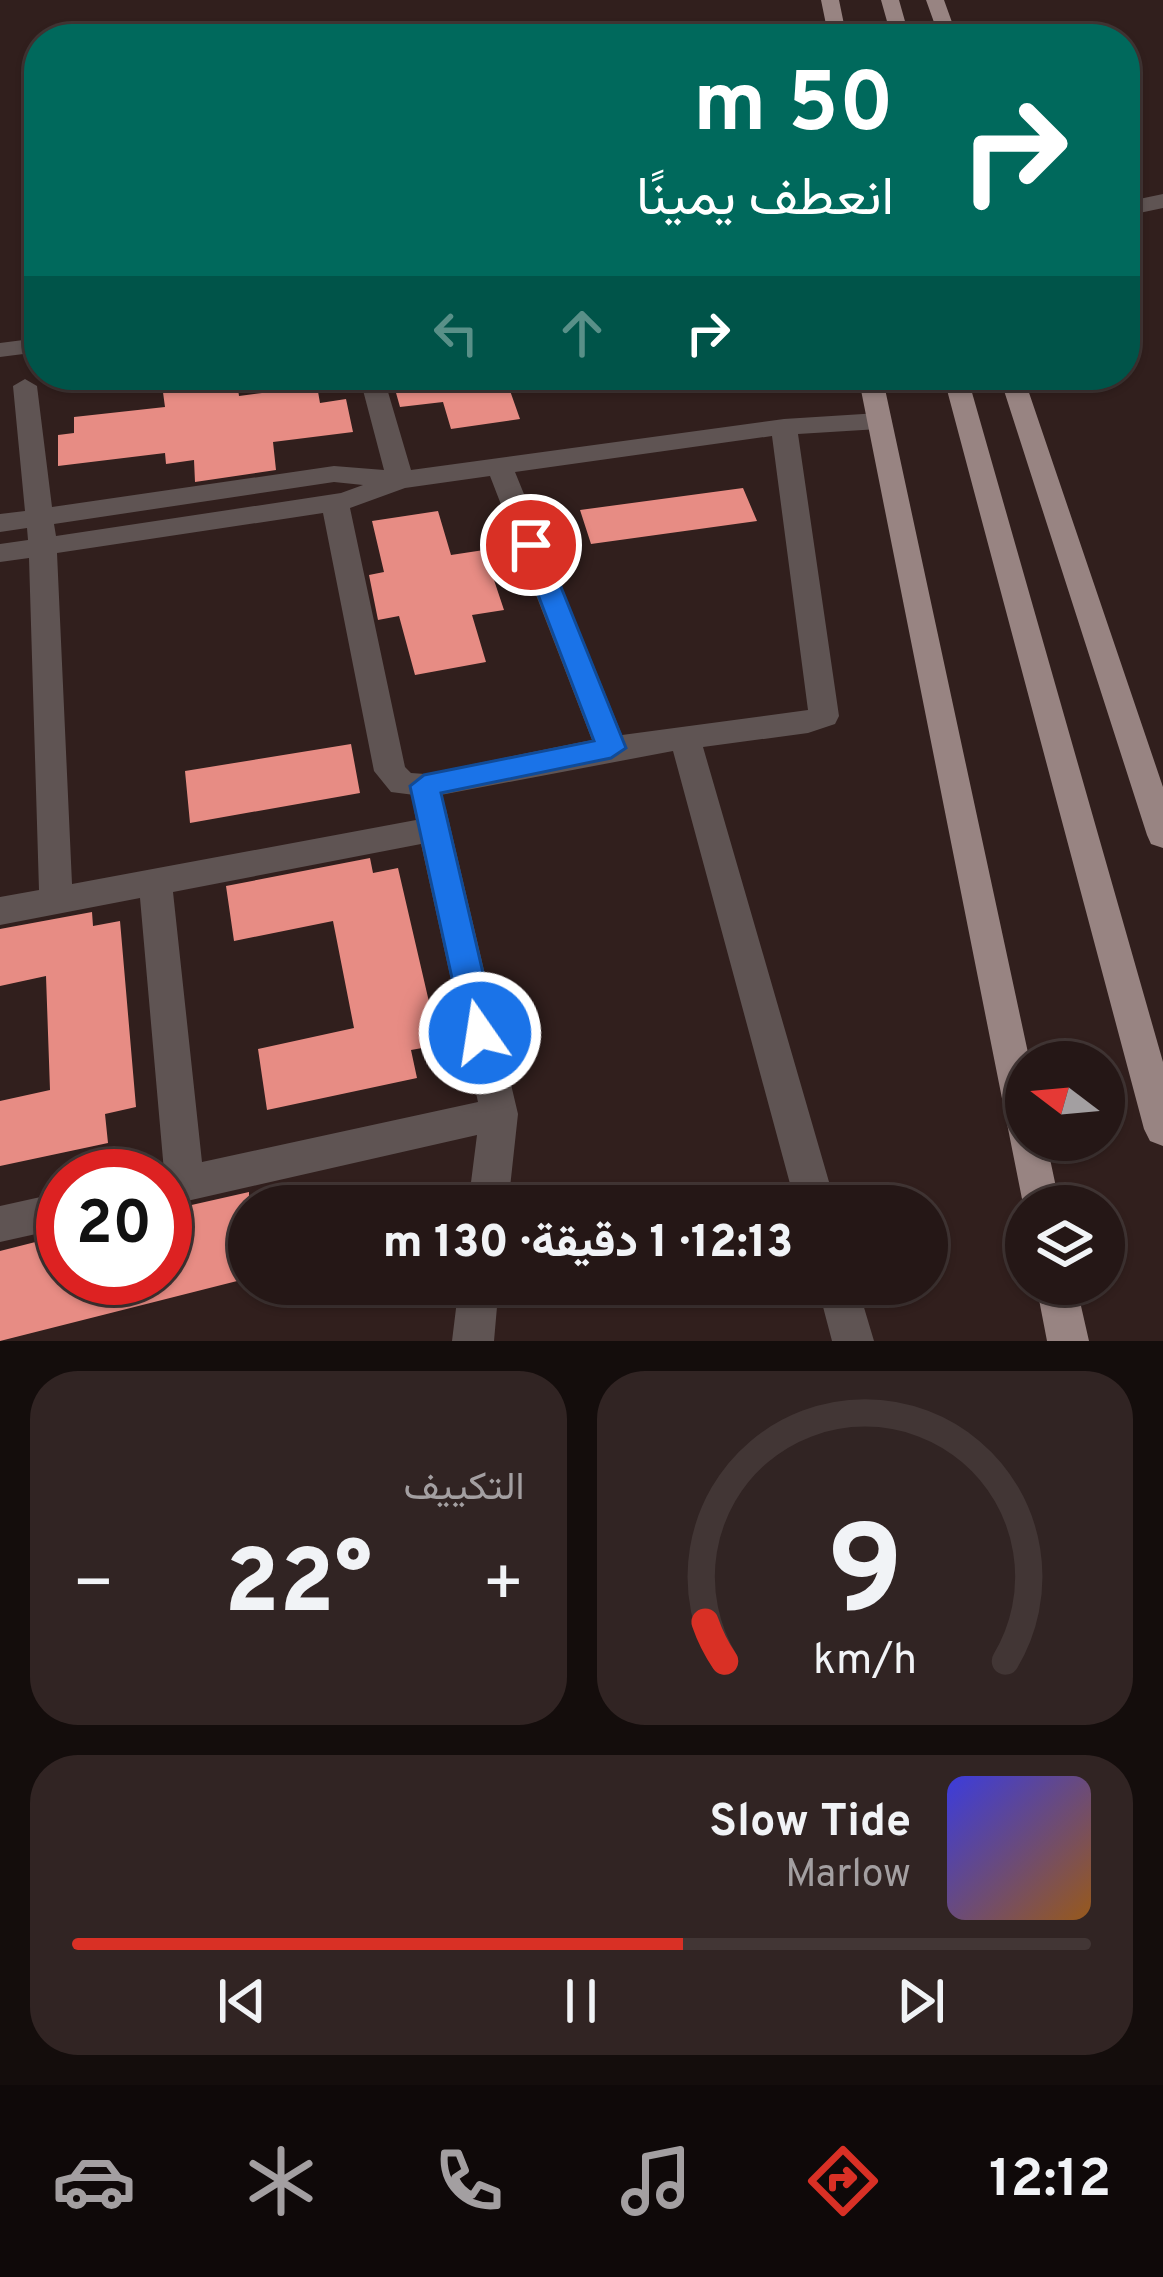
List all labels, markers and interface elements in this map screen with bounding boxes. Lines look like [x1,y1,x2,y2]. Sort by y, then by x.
text: 50 m [693,55,894,161]
icon: right [936,72,1092,228]
text: انعطف يمينًا [636,166,894,235]
icon: left [423,300,489,366]
icon: ahead [549,300,615,366]
icon: right [675,300,741,366]
pin [480,494,582,596]
icon: arrive [498,512,564,578]
position arrow [417,970,543,1096]
north arrow [1005,1041,1125,1161]
map controls [1005,1041,1125,1305]
speed limit sign: 20 [36,1149,192,1305]
button: layers [1005,1185,1125,1305]
text: 12:13 · 1 دقيقة · 130 m [383,1216,793,1273]
text: التكييف [404,1465,525,1514]
text: 9 [826,1500,903,1658]
text: 22° [224,1531,372,1644]
text: − [72,1546,115,1629]
text: + [482,1546,525,1629]
text: km/h [813,1635,917,1689]
text: Slow Tide [709,1795,911,1852]
text: Marlow [785,1852,911,1901]
icon: previous [209,1968,275,2034]
icon: pause [548,1968,614,2034]
icon: next [888,1968,954,2034]
icon: car [52,2139,136,2223]
icon: climate [239,2139,323,2223]
icon: phone [427,2139,511,2223]
icon: music [614,2139,698,2223]
icon: directions [801,2139,885,2223]
text: 12:12 [989,2147,1111,2216]

